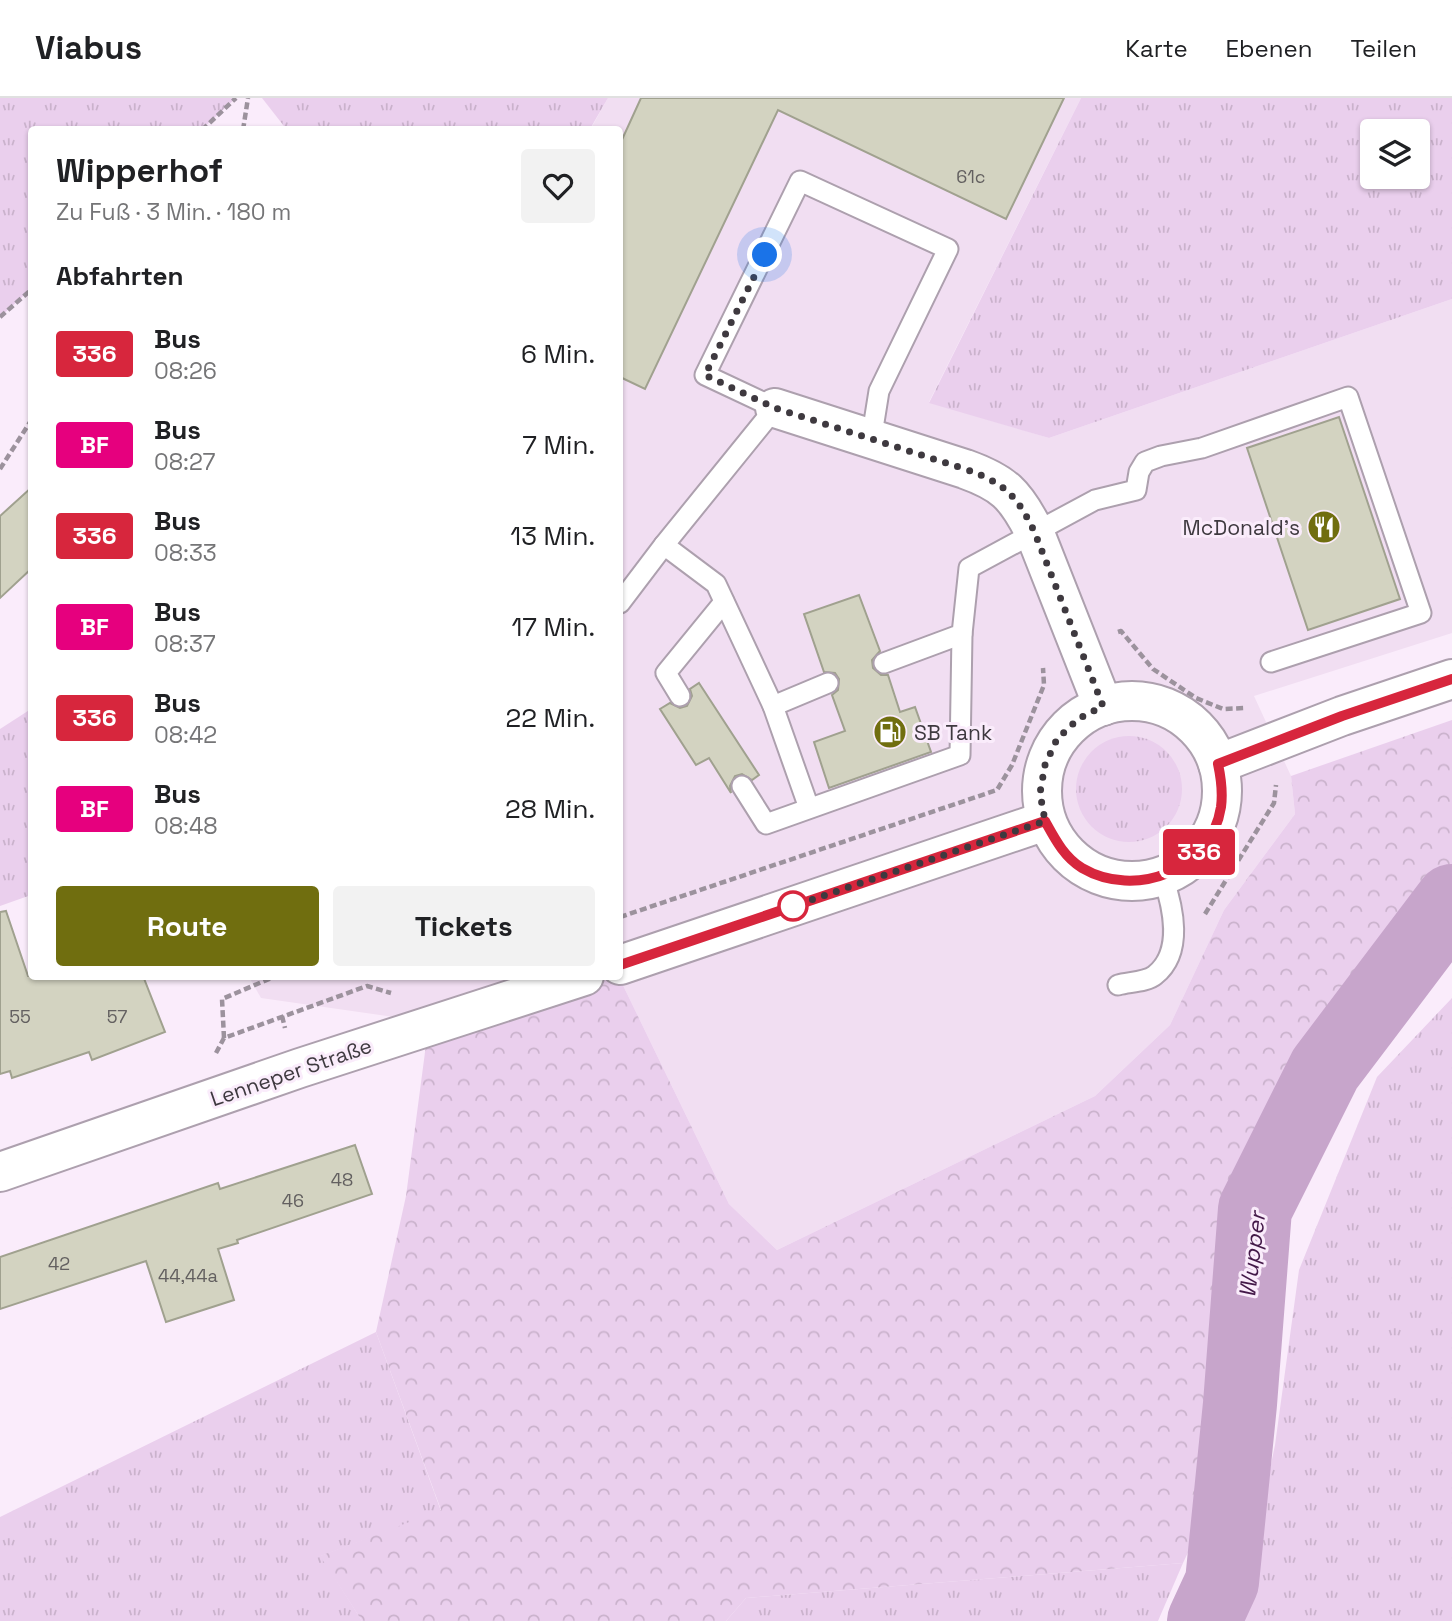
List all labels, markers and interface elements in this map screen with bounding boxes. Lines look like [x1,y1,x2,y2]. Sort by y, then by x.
text: Viabus [35,27,142,69]
text: Karte [1125,33,1188,64]
text: Ebenen [1226,33,1312,64]
text: Teilen [1350,33,1417,64]
map controls [1360,119,1430,189]
button: layers [1360,119,1430,189]
button: heart [521,149,595,223]
text: Wipperhof [56,150,223,192]
house number: 61c [956,165,986,188]
text: Zu Fuß · 3 Min. · 180 m [56,197,291,227]
your location [747,237,782,272]
text: Abfahrten [56,259,184,293]
text: Bus [154,322,201,356]
text: 6 Min. [521,337,595,371]
text: 336 [72,338,117,369]
text: 08:26 [154,356,217,386]
text: Bus [154,413,201,447]
text: 7 Min. [522,428,595,462]
text: BF [80,429,109,460]
text: 08:27 [154,447,216,477]
text: Bus [154,504,201,538]
restaurant icon: McDonald's [1305,508,1343,546]
place label: McDonald's [1182,514,1300,541]
text: 13 Min. [510,519,595,553]
text: 336 [72,520,117,551]
text: 08:33 [154,538,217,568]
text: Bus [154,595,201,629]
text: 17 Min. [511,610,595,644]
text: BF [80,611,109,642]
text: 08:37 [154,629,216,659]
text: Bus [154,686,201,720]
text: 22 Min. [506,701,595,735]
text: 336 [72,702,117,733]
fuel station icon: SB Tank [871,713,909,751]
place label: SB Tank [914,719,992,746]
text: 08:42 [154,720,217,750]
text: Bus [154,777,201,811]
text: 28 Min. [505,792,595,826]
text: BF [80,793,109,824]
text: 08:48 [154,811,218,841]
line badge: 336 [1159,829,1239,875]
text: 336 [1177,836,1221,867]
button: Route [56,886,319,966]
button: Tickets [333,886,595,966]
unlabelled marker [778,891,808,921]
house number: 55 [9,1005,31,1028]
house number: 57 [107,1005,127,1028]
street label: Lenneper Straße [207,1032,375,1112]
house number: 48 [331,1168,353,1191]
house number: 46 [282,1189,304,1212]
water label: Wupper [1232,1208,1272,1300]
house number: 42 [48,1252,70,1275]
house number: 44,44a [158,1264,218,1287]

